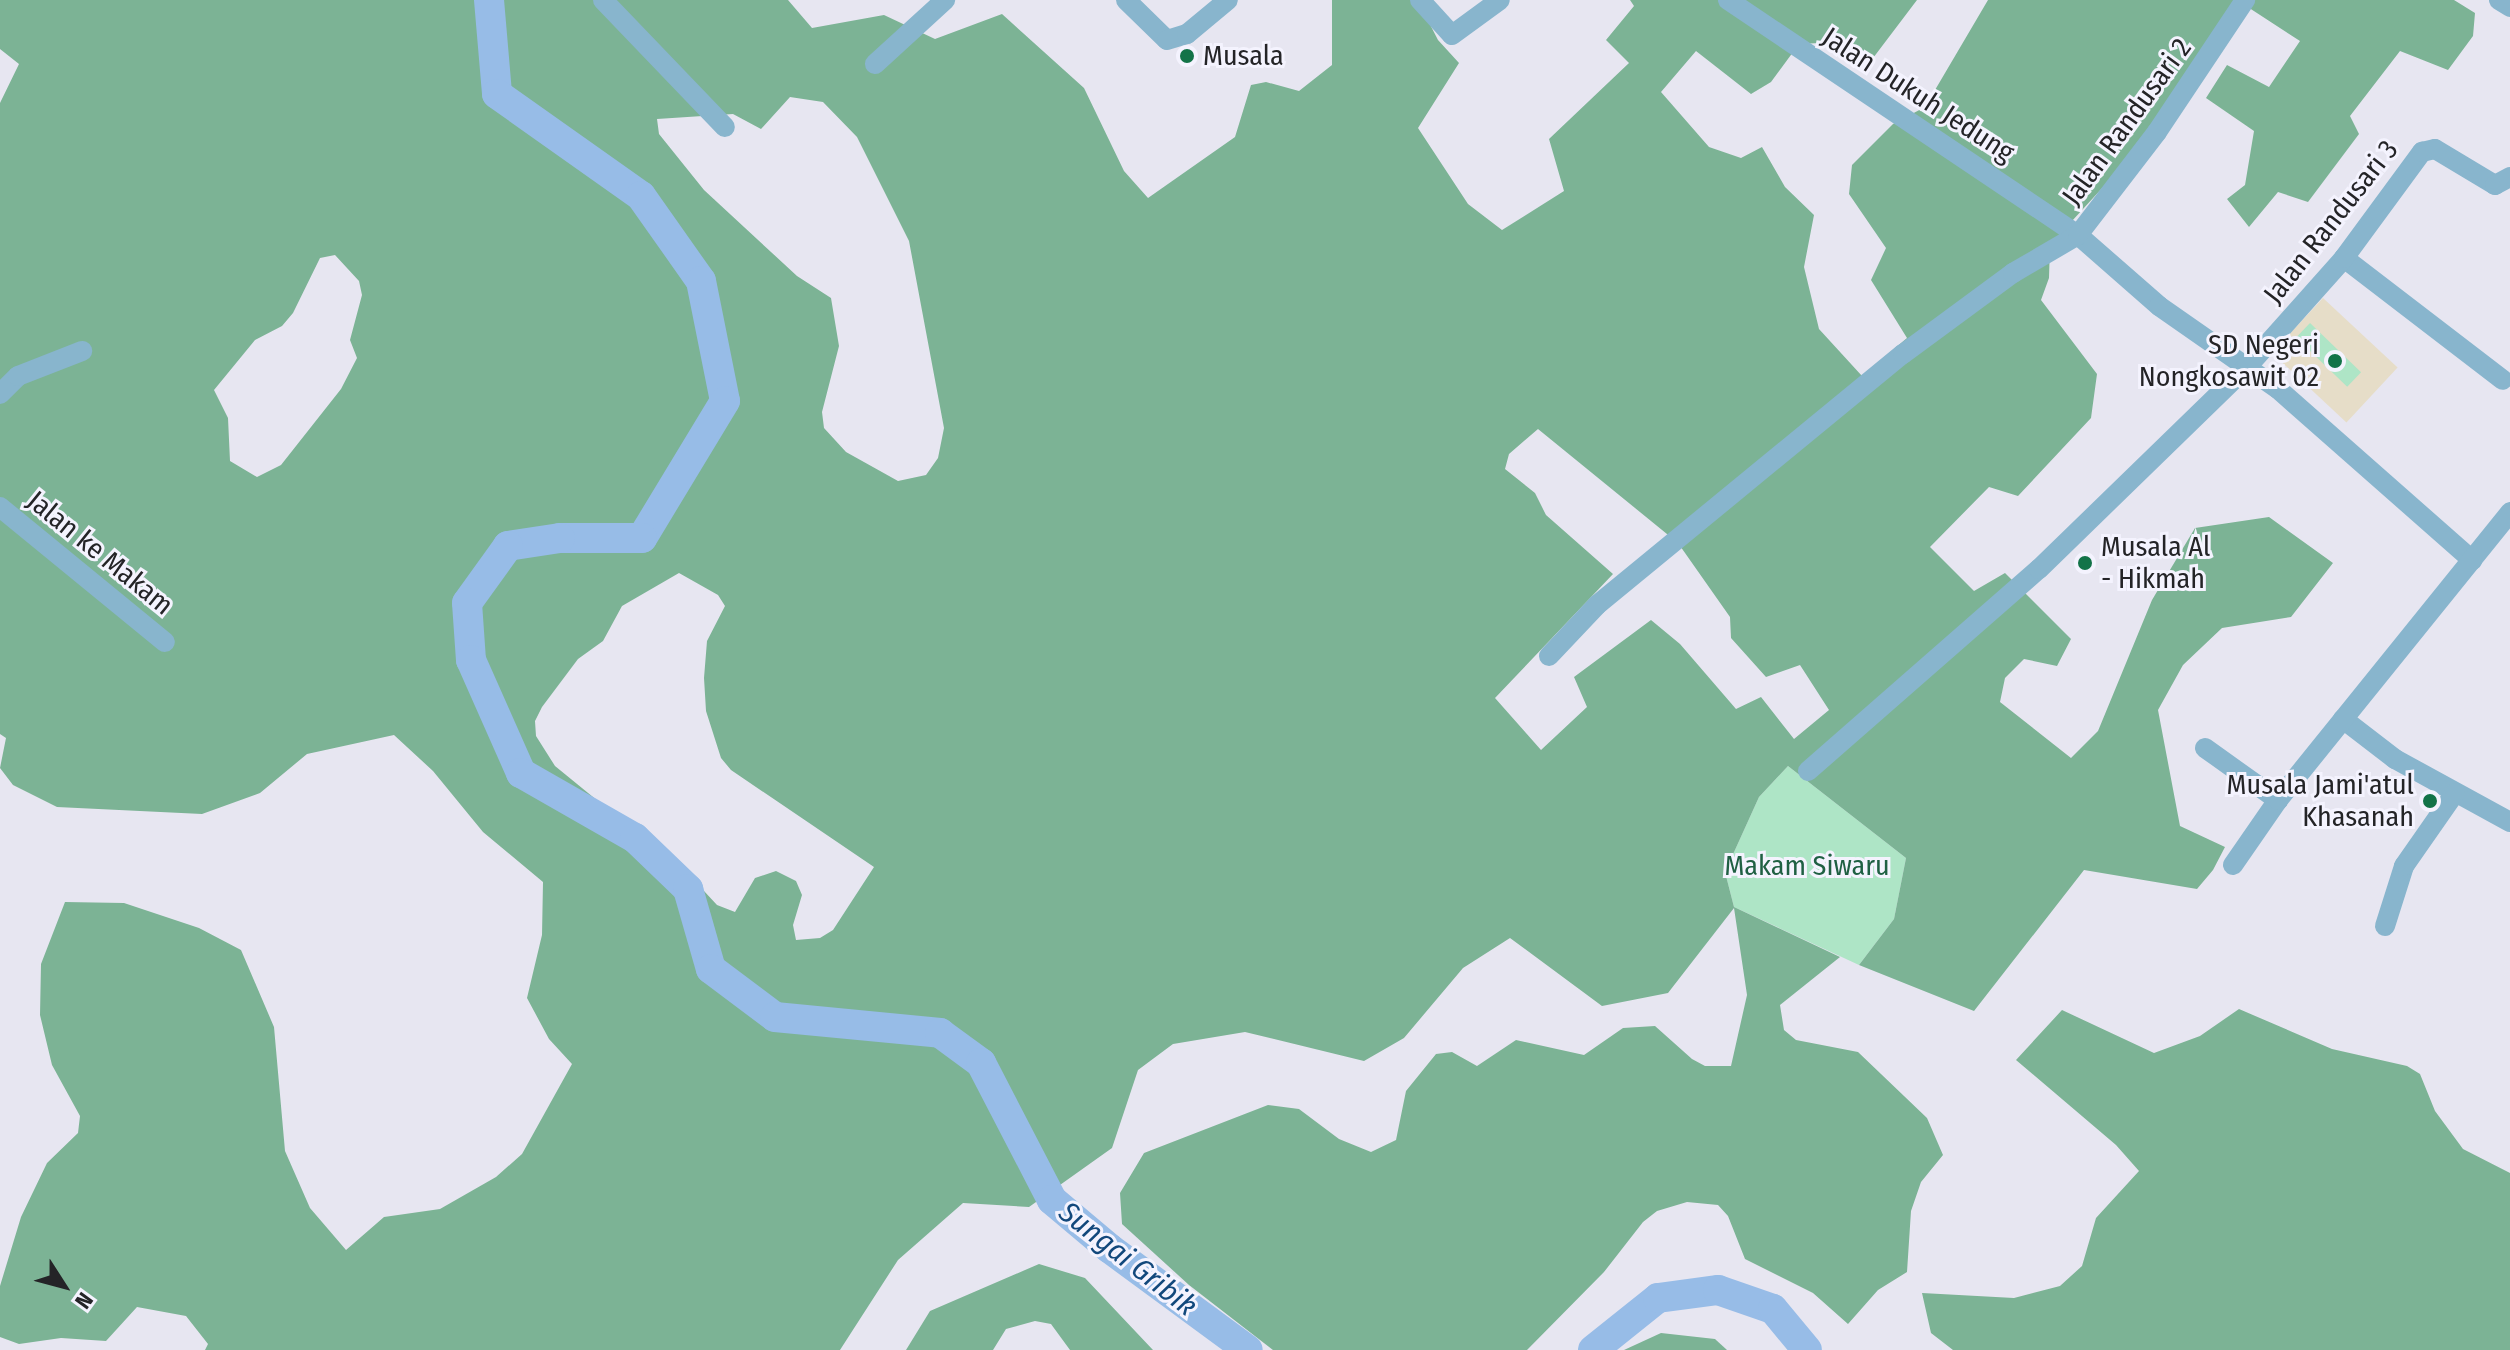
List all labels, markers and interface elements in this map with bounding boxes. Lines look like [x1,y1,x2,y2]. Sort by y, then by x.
street label: Jalan Dukuh Jedung [1816,20,2020,170]
street label: Jalan Randusari 2 [2055,32,2199,212]
place label: Musala [1203,39,1284,73]
marker: Musala [1178,47,1196,65]
street label: Jalan Randusari 3 [2257,134,2405,310]
place label: SD Negeri Nongkosawit 02 [2139,328,2319,394]
marker: SD Negeri Nongkosawit 02 [2326,352,2344,370]
street label: Jalan ke Makam [20,484,180,622]
place label: Musala Al - Hikmah [2101,530,2210,596]
marker: Musala Al - Hikmah [2076,554,2094,572]
place label: Musala Jami'atul Khasanah [2227,768,2414,834]
marker: Musala Jami'atul Khasanah [2421,792,2439,810]
park label: Makam Siwaru [1724,849,1890,883]
water label: Sungai Gribik [1052,1194,1204,1324]
north arrow [24,1246,104,1326]
text: N [69,1287,99,1314]

